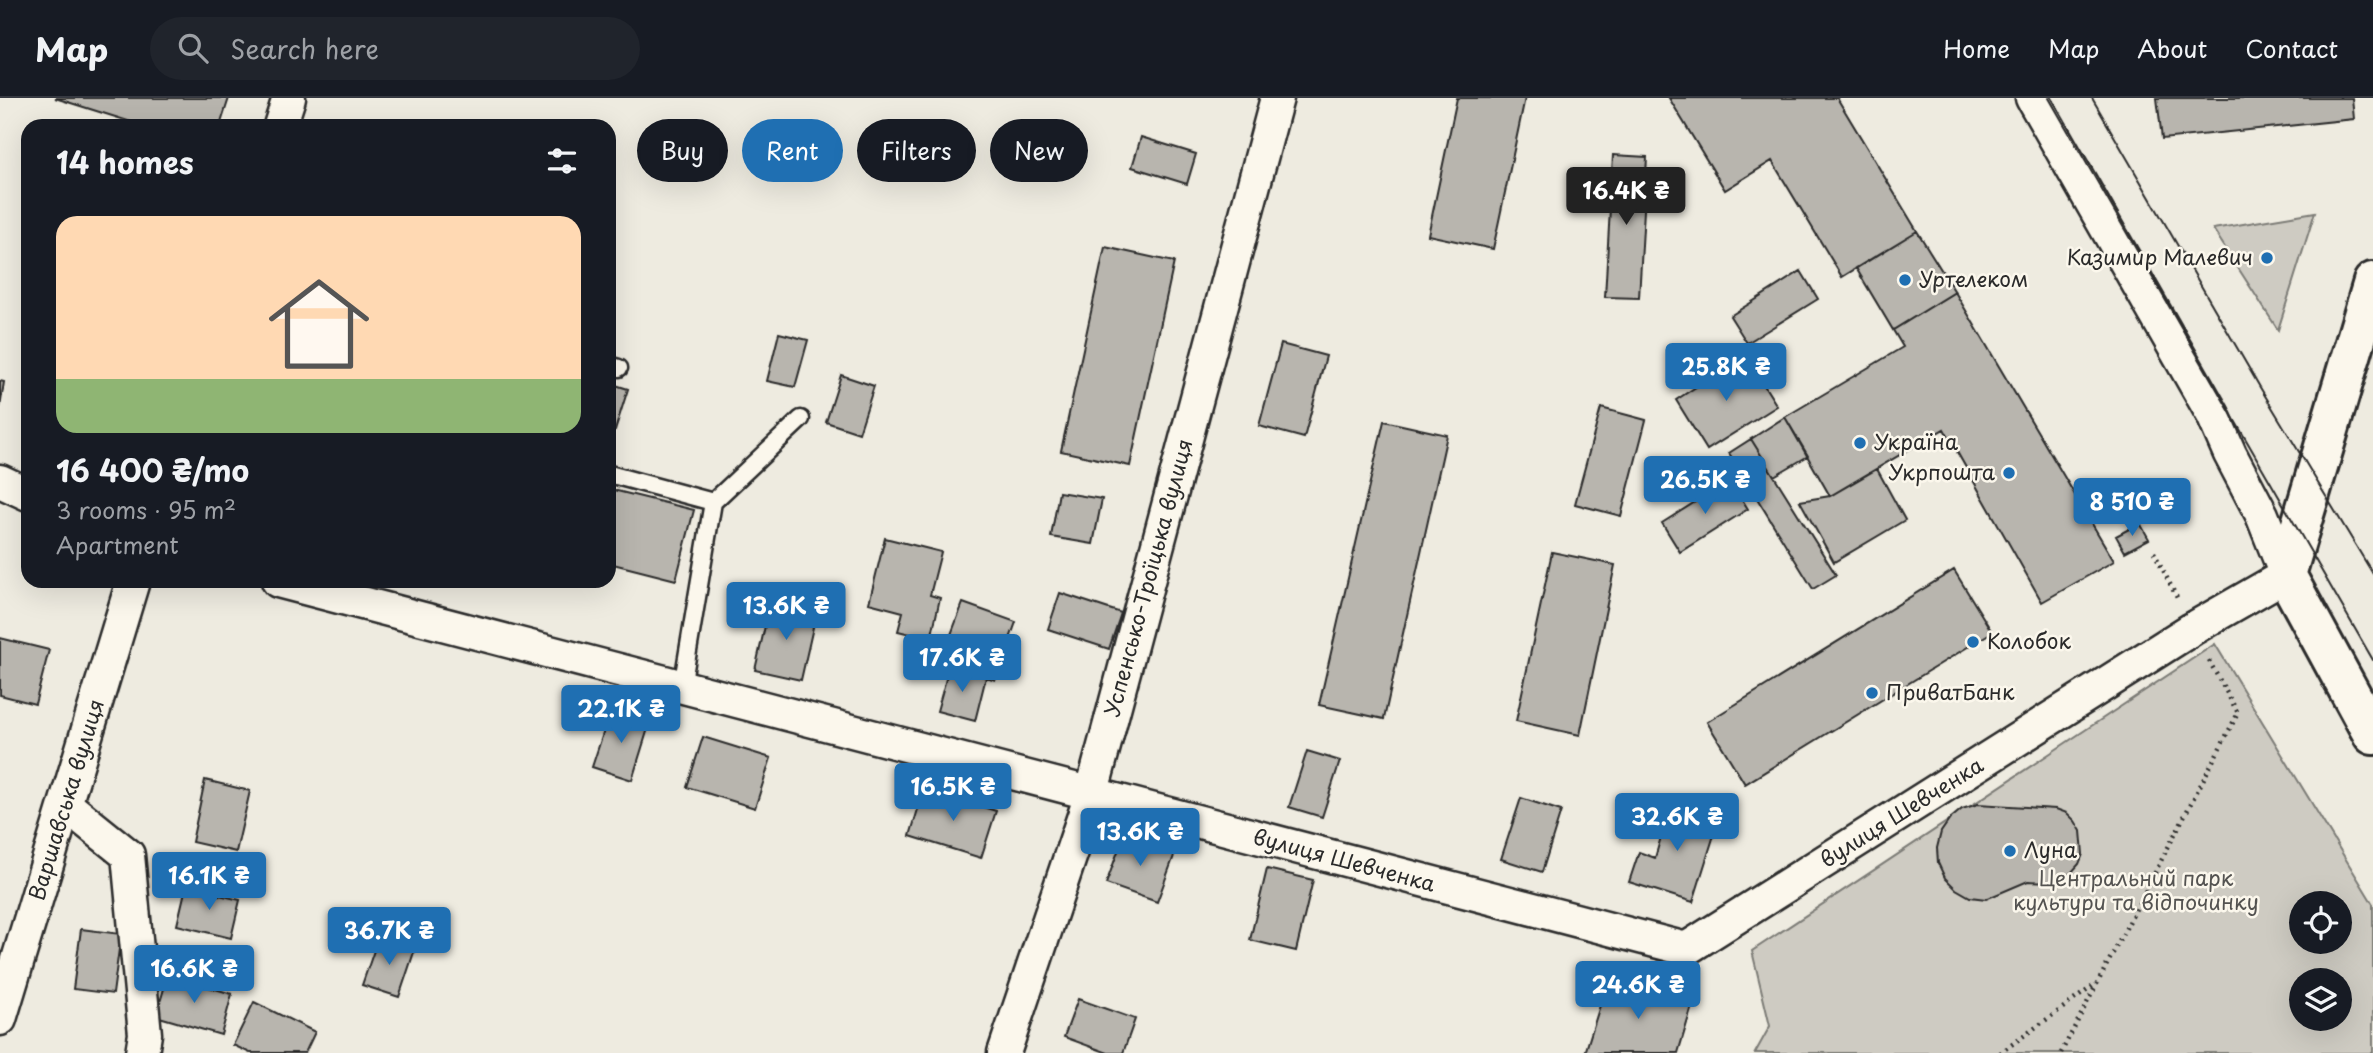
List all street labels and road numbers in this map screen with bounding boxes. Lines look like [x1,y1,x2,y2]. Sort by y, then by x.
street label: Успенсько-Троїцька вулиця [1095,435,1200,720]
street label: Варшавська вулиця [19,695,111,904]
street label: вулиця Шевченка [1813,748,1989,874]
street label: вулиця Шевченка [1250,819,1439,899]

